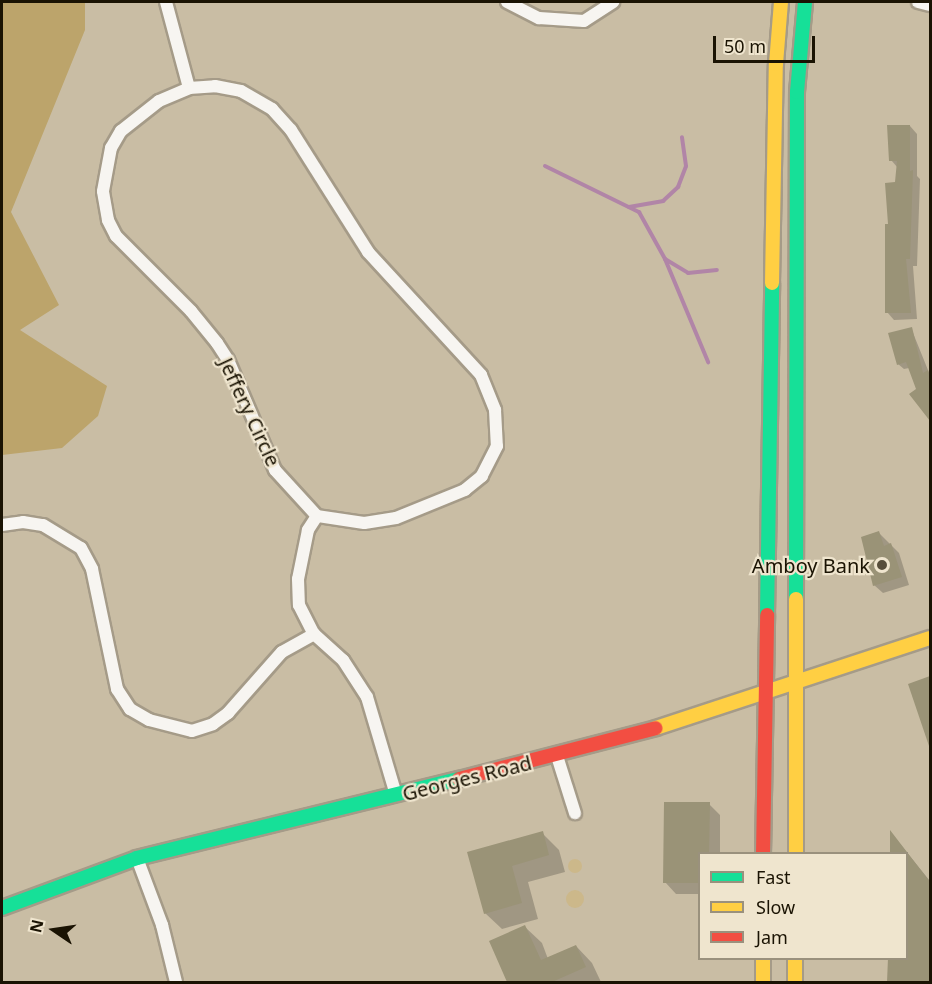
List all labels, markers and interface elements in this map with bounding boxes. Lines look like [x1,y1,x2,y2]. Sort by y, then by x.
scale bar [716,24,818,62]
text: 50 m [724,34,766,58]
street label: Jeffery Circle [214,354,286,470]
place label: Amboy Bank [752,553,870,577]
marker: Amboy Bank [875,558,889,572]
street label: Georges Road [400,750,534,806]
legend [698,852,908,960]
text: Fast [756,865,791,889]
text: Slow [756,895,795,919]
north arrow [24,900,84,960]
text: N [24,917,49,935]
text: Jam [756,925,788,949]

